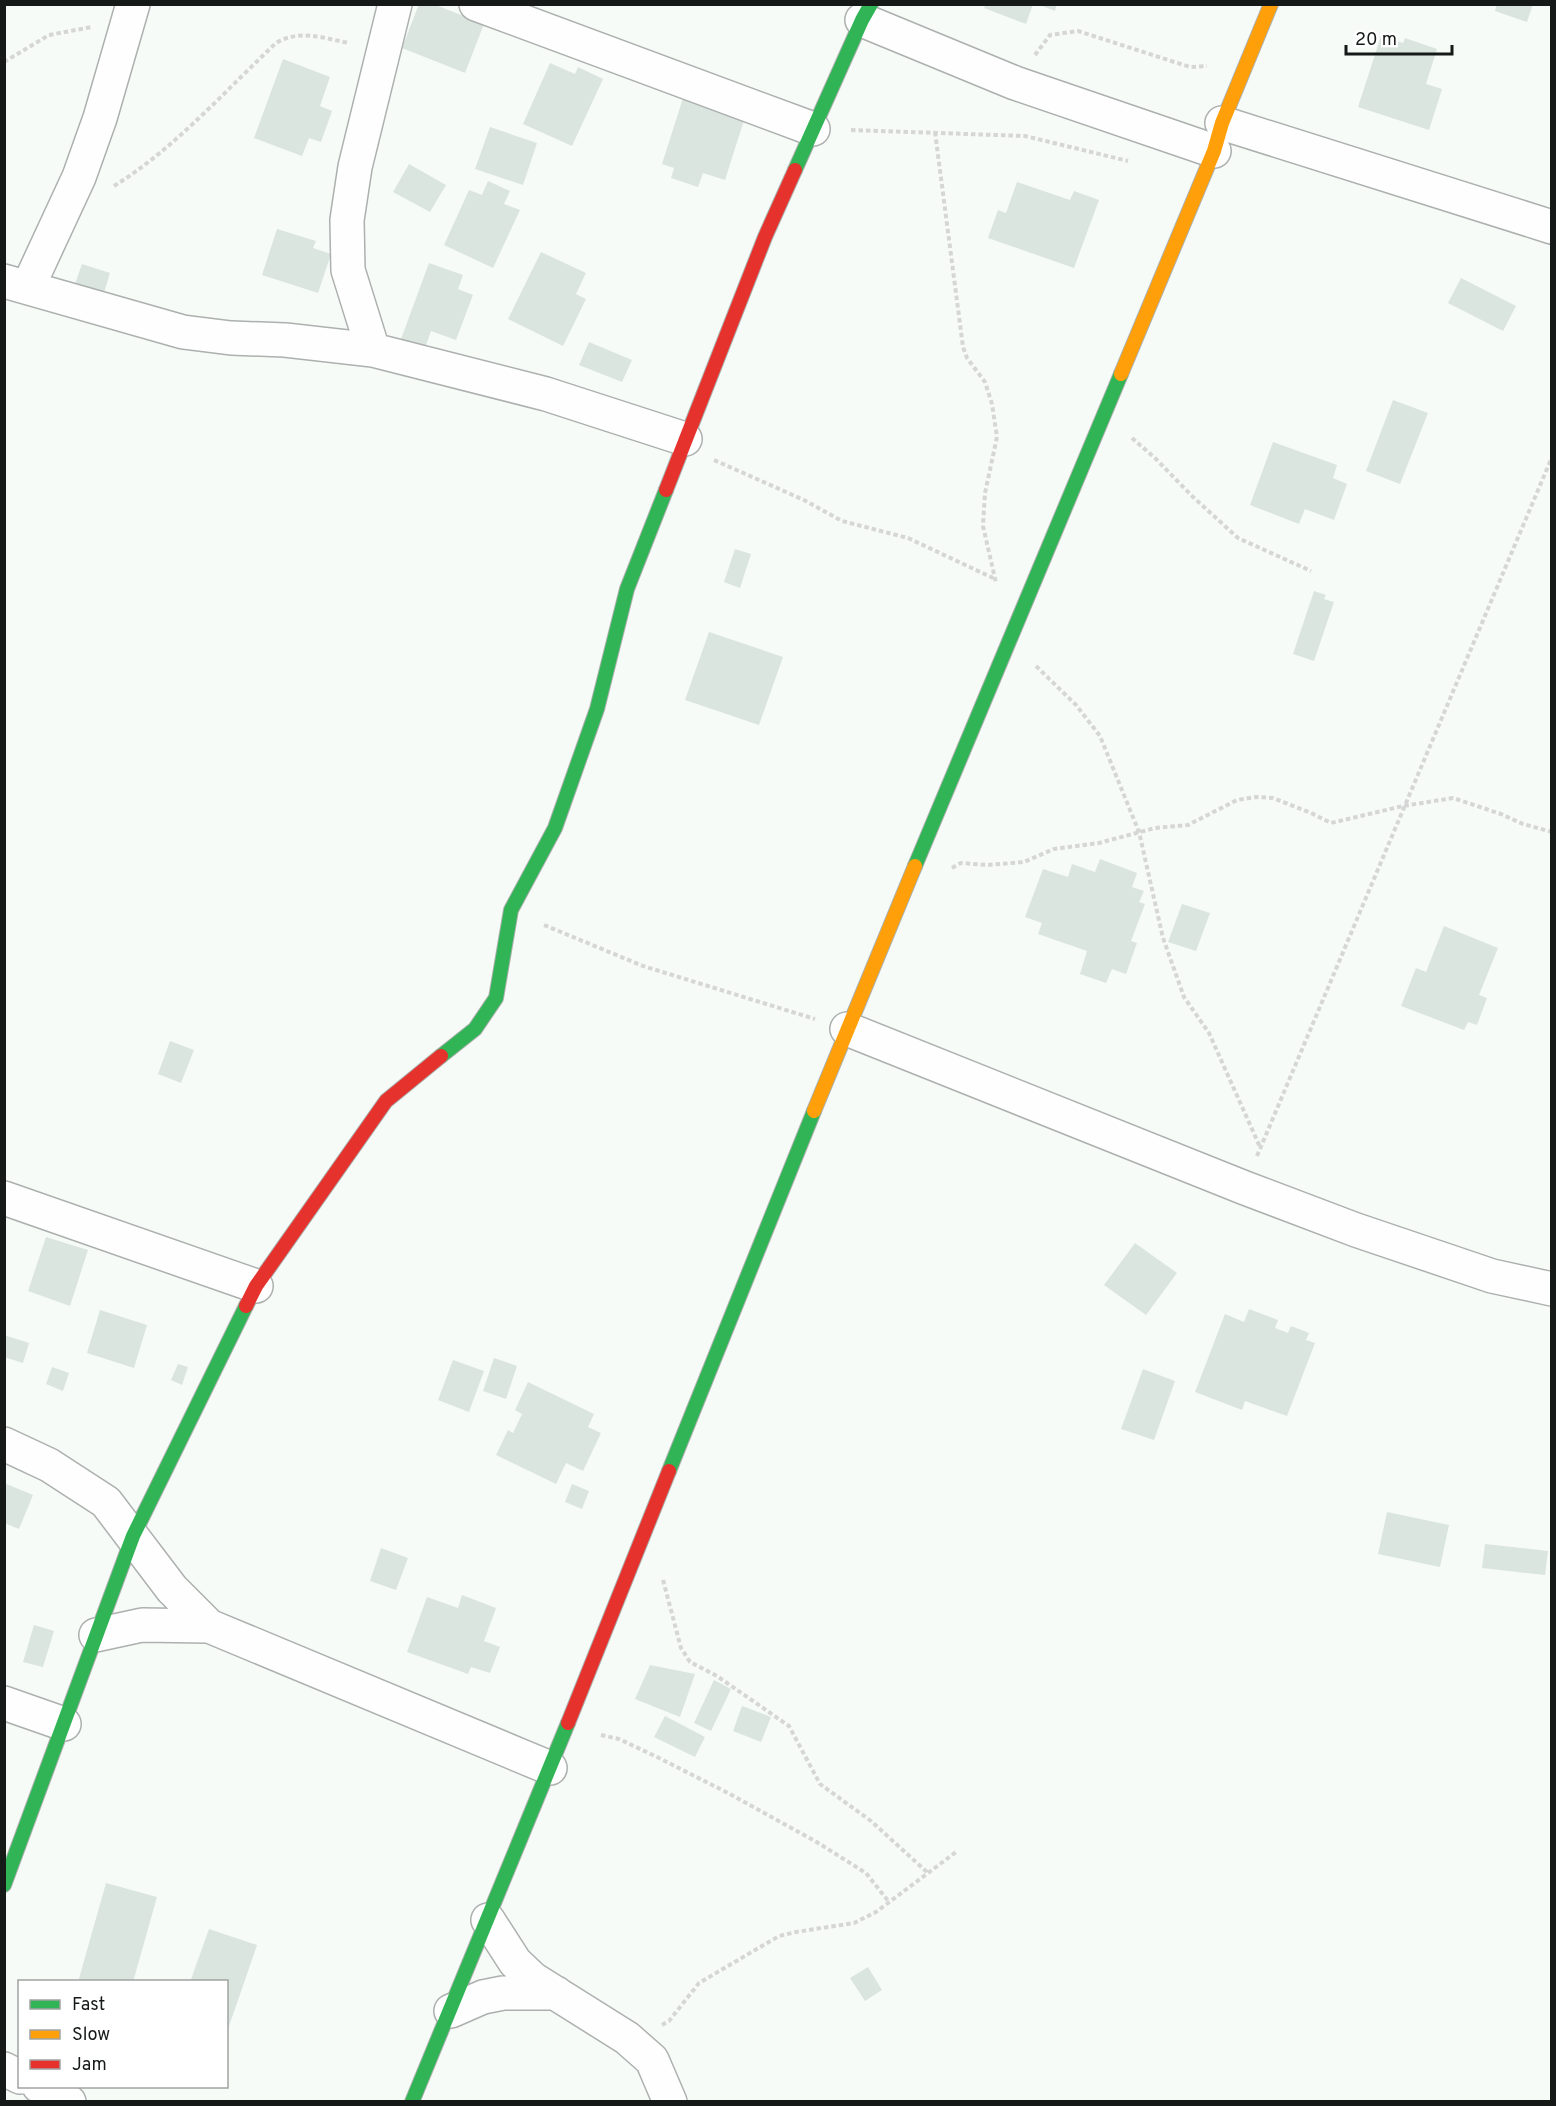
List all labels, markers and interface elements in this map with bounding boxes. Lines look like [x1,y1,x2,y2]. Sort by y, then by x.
scale bar [1346,18,1452,56]
text: 20 m [1355,29,1397,52]
legend [18,1980,228,2088]
text: Fast [72,1994,105,2017]
text: Slow [72,2024,110,2047]
text: Jam [72,2054,107,2077]

